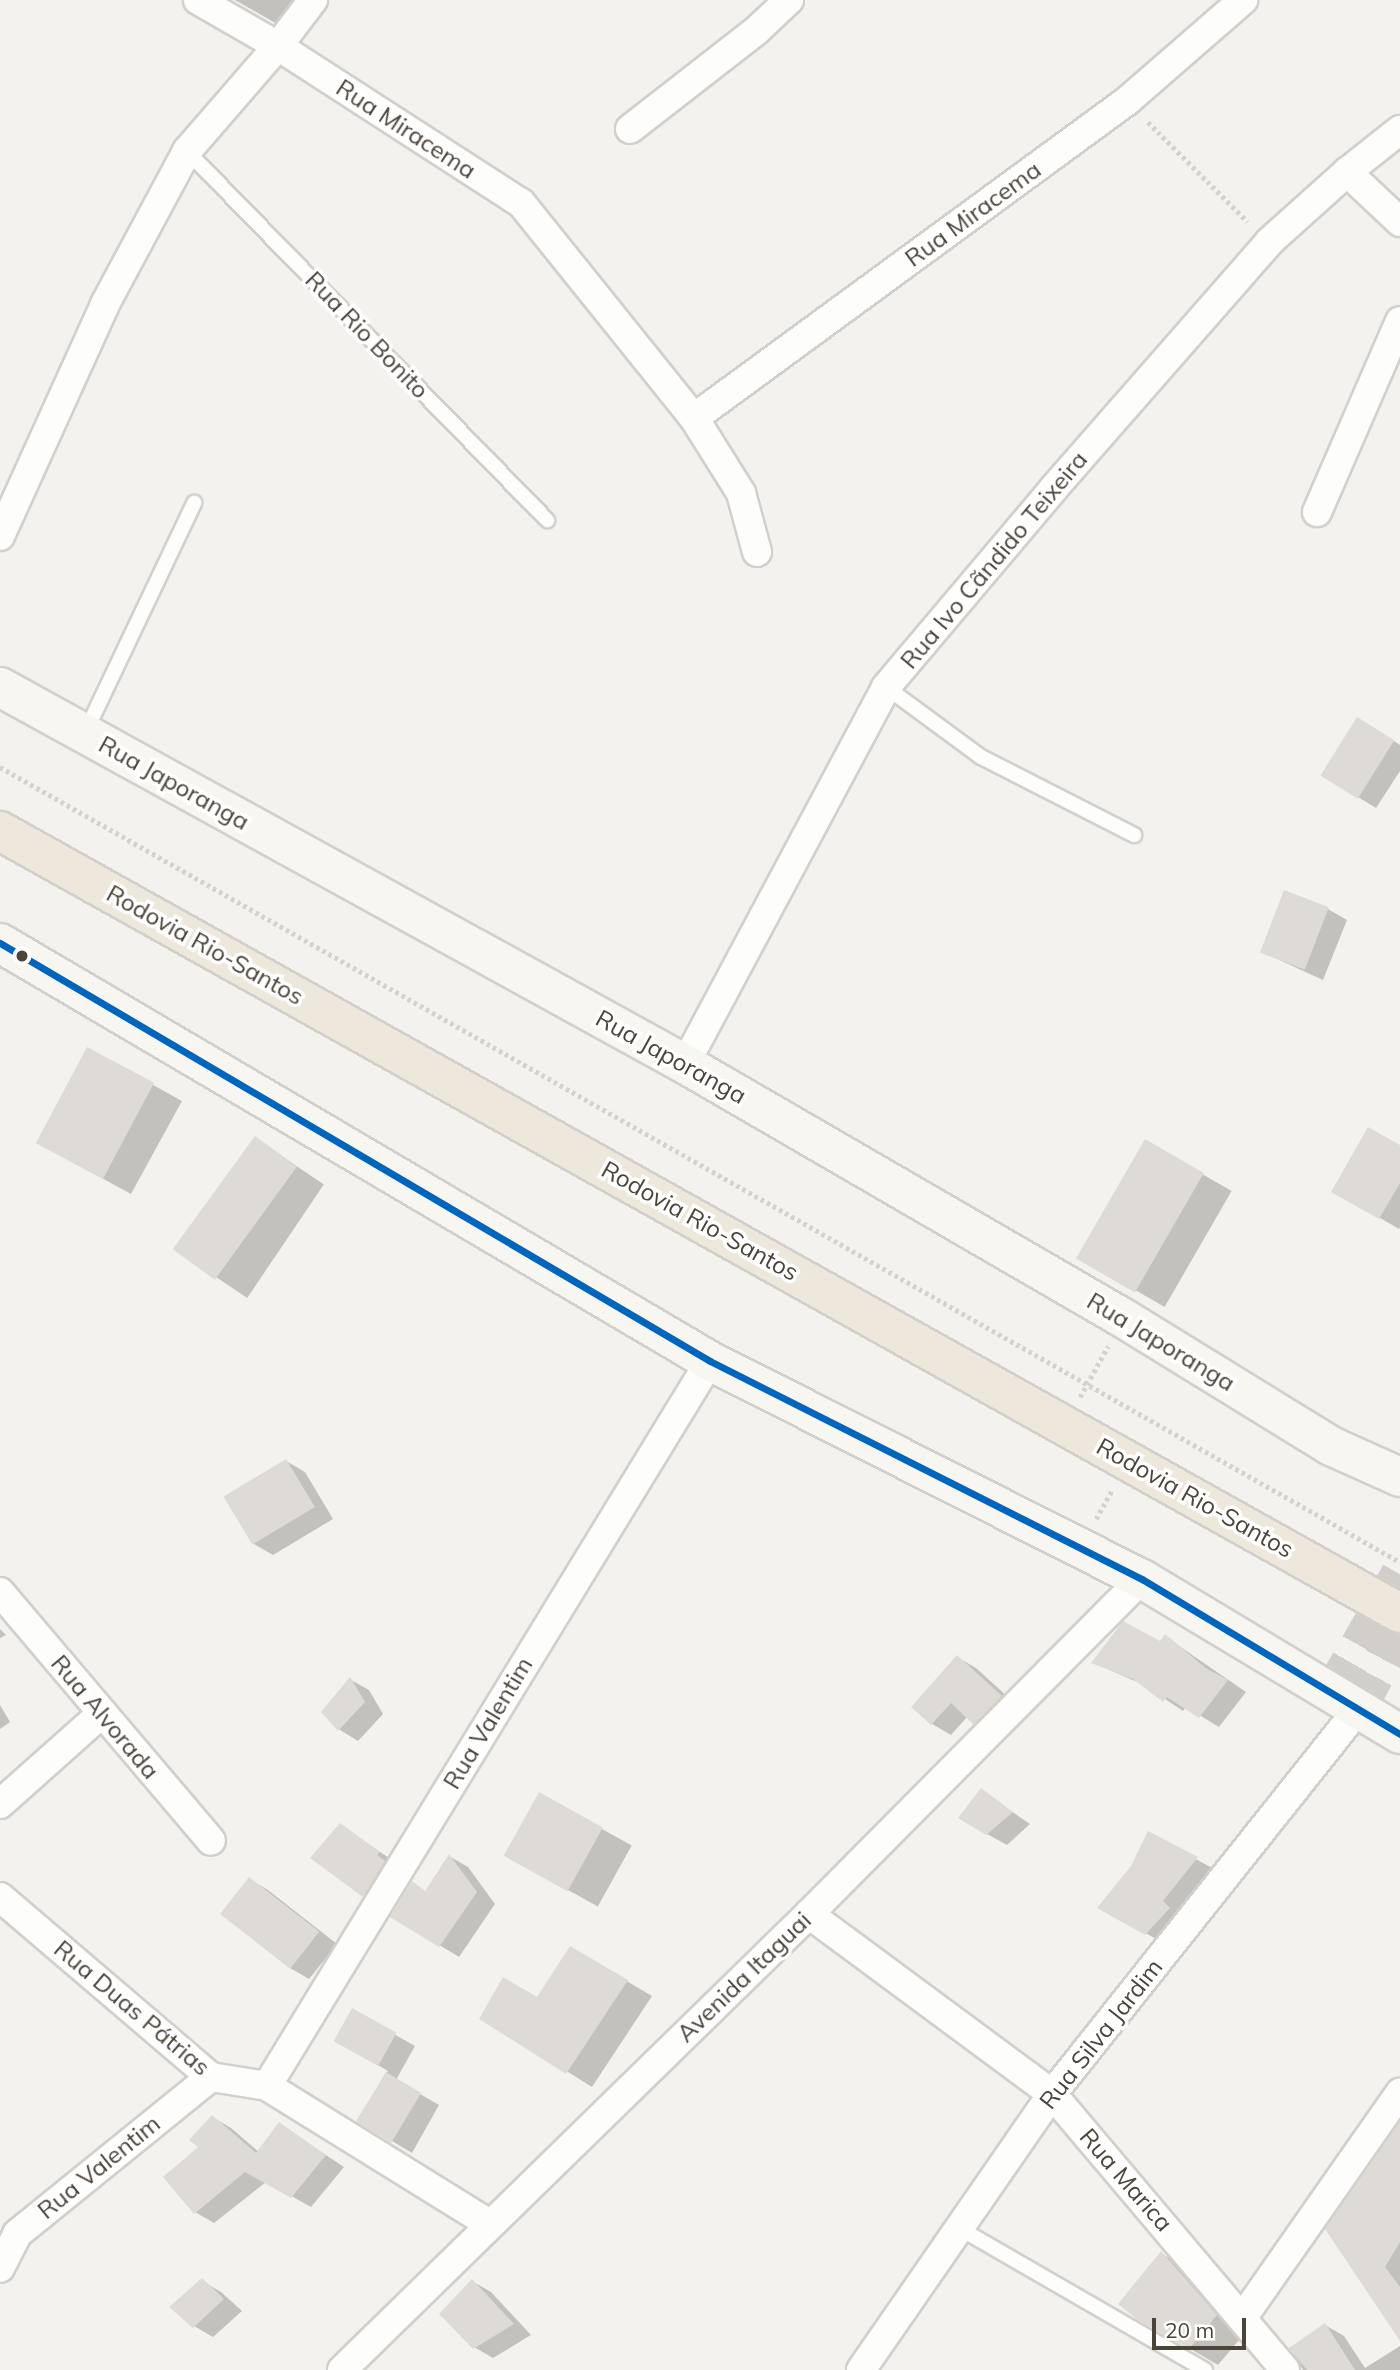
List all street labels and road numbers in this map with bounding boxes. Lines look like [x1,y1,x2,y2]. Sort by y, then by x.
street label: Rua Miracema [331,73,481,185]
street label: Rua Miracema [900,155,1046,273]
street label: Rua Rio Bonito [299,266,435,404]
street label: Rua Ivo Cãndido Teixeira [895,445,1093,675]
street label: Rua Japoranga [94,730,254,836]
street label: Rodovia Rio-Santos [102,879,308,1011]
street label: Rua Japoranga [591,1004,751,1110]
street label: Rodovia Rio-Santos [597,1155,803,1287]
street label: Rua Japoranga [1082,1287,1240,1397]
street label: Rodovia Rio-Santos [1092,1432,1298,1564]
street label: Rua Alvorada [45,1649,165,1785]
street label: Rua Valentim [437,1652,539,1794]
street label: Avenida Itaguai [671,1906,817,2048]
street label: Rua Duas Pátrias [48,1934,216,2082]
street label: Rua Silva Jardim [1033,1953,1169,2115]
street label: Rua Valentim [32,2109,166,2225]
street label: Rua Marica [1074,2123,1178,2237]

